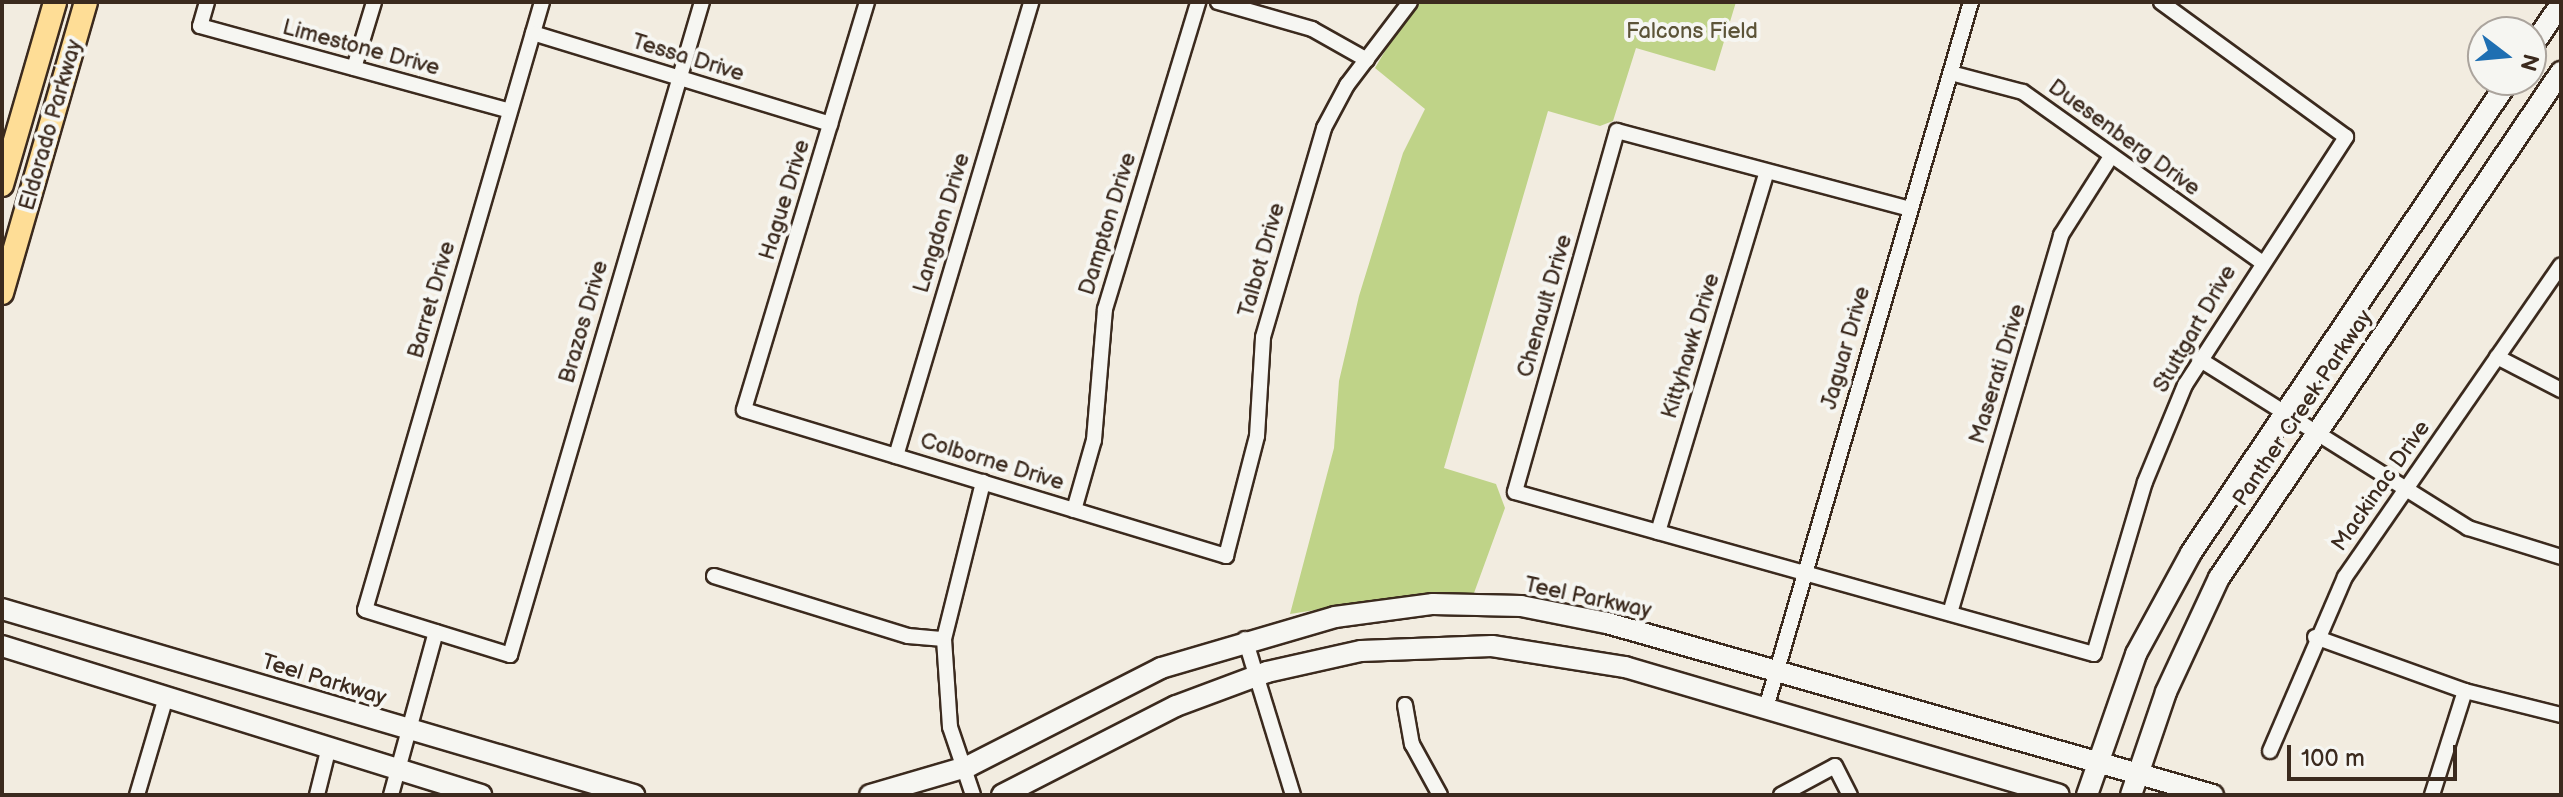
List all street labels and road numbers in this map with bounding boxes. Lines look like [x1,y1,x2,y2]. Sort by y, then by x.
street label: Limestone Drive [280,14,442,82]
street label: Tessa Drive [629,28,747,88]
street label: Eldorado Parkway [14,37,88,213]
street label: Duesenberg Drive [2043,74,2205,202]
street label: Hague Drive [754,137,816,263]
street label: Langdon Drive [908,150,976,296]
street label: Dampton Drive [1074,150,1142,298]
street label: Talbot Drive [1233,200,1291,320]
street label: Chenault Drive [1512,232,1578,380]
street label: Barret Drive [403,238,461,362]
street label: Brazos Drive [554,258,614,386]
street label: Stuttgart Drive [2148,261,2242,397]
street label: Kittyhawk Drive [1656,270,1726,422]
street label: Jaguar Drive [1816,284,1876,412]
street label: Maserati Drive [1964,301,2032,447]
street label: Panther Creek Parkway [2228,305,2378,511]
street label: Mackinac Drive [2326,416,2436,556]
street label: Colborne Drive [917,428,1067,496]
street label: Teel Parkway [1522,572,1654,624]
street label: Teel Parkway [258,649,390,711]

